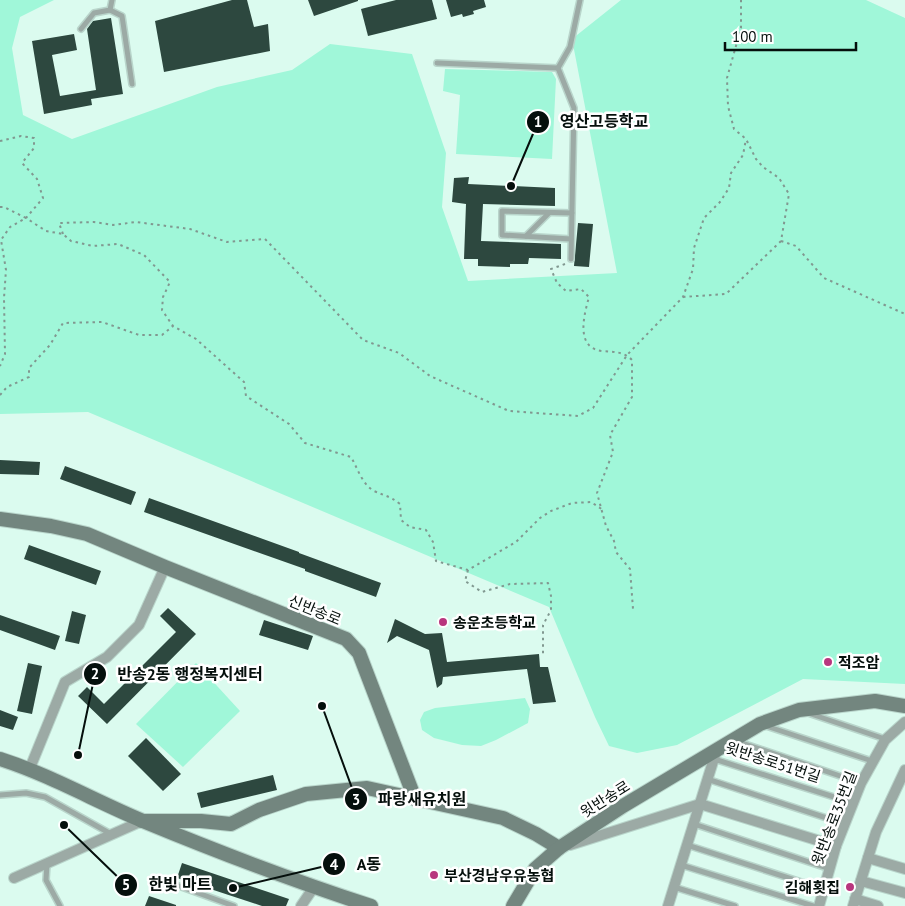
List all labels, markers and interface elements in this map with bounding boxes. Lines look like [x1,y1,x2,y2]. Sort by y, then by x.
scale bar [725,20,856,52]
text: 100 m [732,27,773,46]
callout: 영산고등학교 [525,106,658,137]
text: 영산고등학교 [560,111,648,131]
text: 1 [534,112,542,131]
street label: 신반송로 [286,591,344,629]
place label: 송운초등학교 [453,613,536,632]
marker: 송운초등학교 [437,616,449,628]
place label: 적조암 [838,653,880,672]
marker: 적조암 [822,656,834,668]
callout: 반송2동 행정복지센터 [82,658,273,689]
text: 2 [91,664,99,683]
text: 반송2동 행정복지센터 [117,664,263,684]
street label: 윗반송로51번길 [723,738,823,786]
street label: 윗반송로35번길 [807,768,861,868]
street label: 윗반송로 [577,776,633,822]
callout: 파랑새유치원 [343,784,477,815]
text: 파랑새유치원 [378,789,466,809]
text: 3 [352,790,360,809]
callout: A동 [321,849,391,880]
text: A동 [357,854,381,874]
text: 4 [330,855,339,874]
place label: 부산경남우유농협 [444,866,554,885]
callout: 한빛 마트 [114,869,222,900]
marker: 부산경남우유농협 [428,869,440,881]
text: 한빛 마트 [149,874,212,894]
text: 5 [122,875,130,894]
place label: 김해횟집 [785,878,840,897]
marker: 김해횟집 [844,881,856,893]

